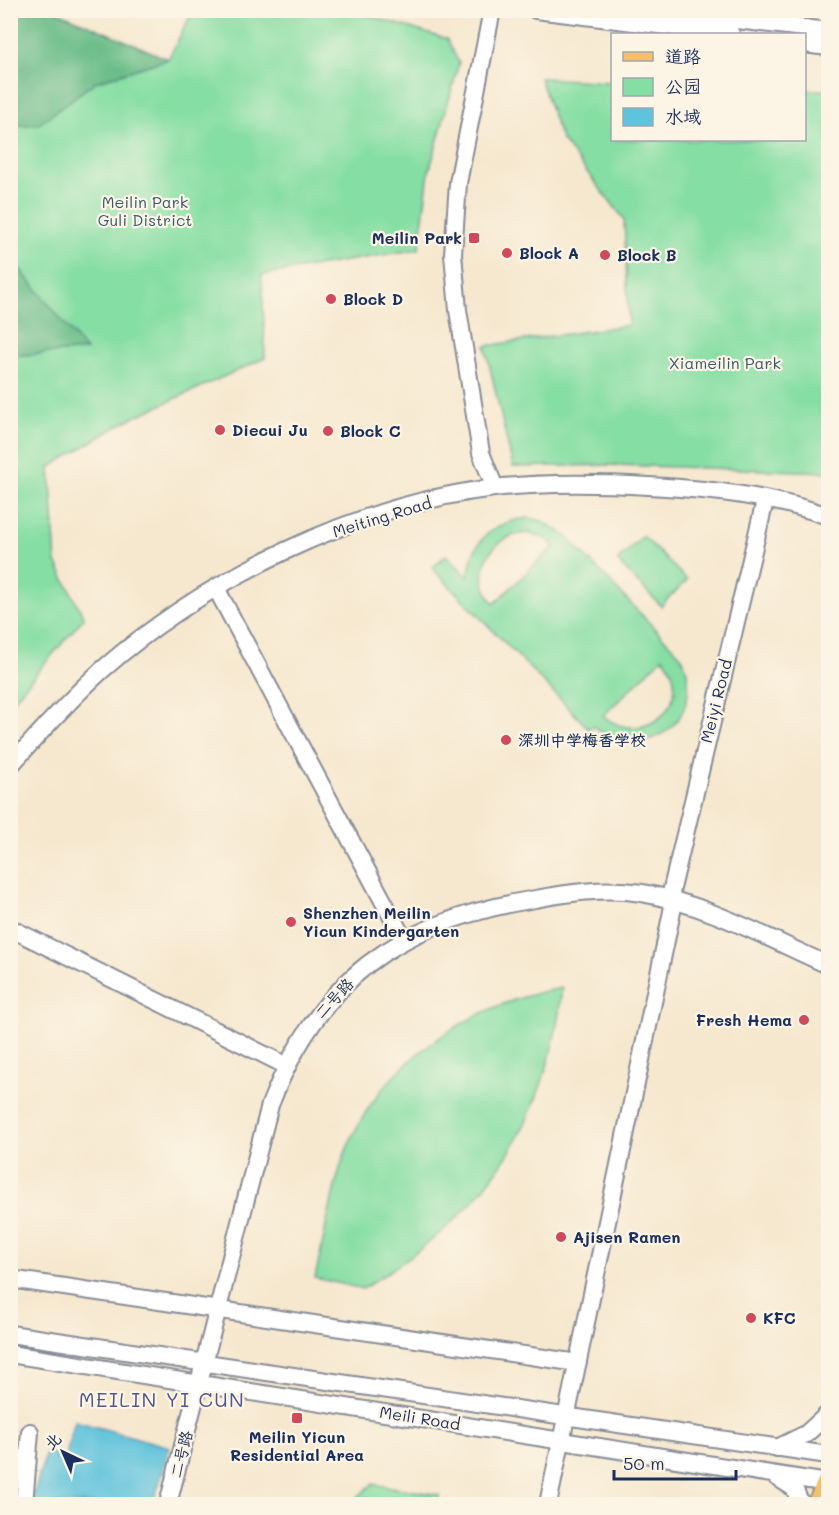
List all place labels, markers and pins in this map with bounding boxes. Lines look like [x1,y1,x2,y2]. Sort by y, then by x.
place label: Meilin Park [372,227,462,248]
marker: Meilin Park [467,231,481,245]
place label: Block A [519,242,579,263]
place label: Block B [617,244,677,265]
marker: Block A [500,246,514,260]
marker: Block B [598,248,612,262]
place label: Block D [343,288,403,309]
marker: Block D [324,292,338,306]
place label: Diecui Ju [232,419,308,440]
place label: Block C [340,420,401,441]
marker: Diecui Ju [213,423,227,437]
marker: Block C [321,424,335,438]
place label: 深圳中学梅香学校 [518,729,646,750]
marker: 深圳中学梅香学校 [499,733,513,747]
place label: Shenzhen Meilin Yicun Kindergarten [303,902,459,941]
marker: Shenzhen Meilin Yicun Kindergarten [284,915,298,929]
place label: Fresh Hema [696,1009,792,1030]
marker: Fresh Hema [797,1013,811,1027]
place label: Ajisen Ramen [573,1226,680,1247]
marker: Ajisen Ramen [554,1230,568,1244]
place label: KFC [763,1307,796,1328]
marker: KFC [744,1311,758,1325]
marker: Meilin Yicun Residential Area [290,1411,304,1425]
place label: Meilin Yicun Residential Area [230,1426,364,1465]

